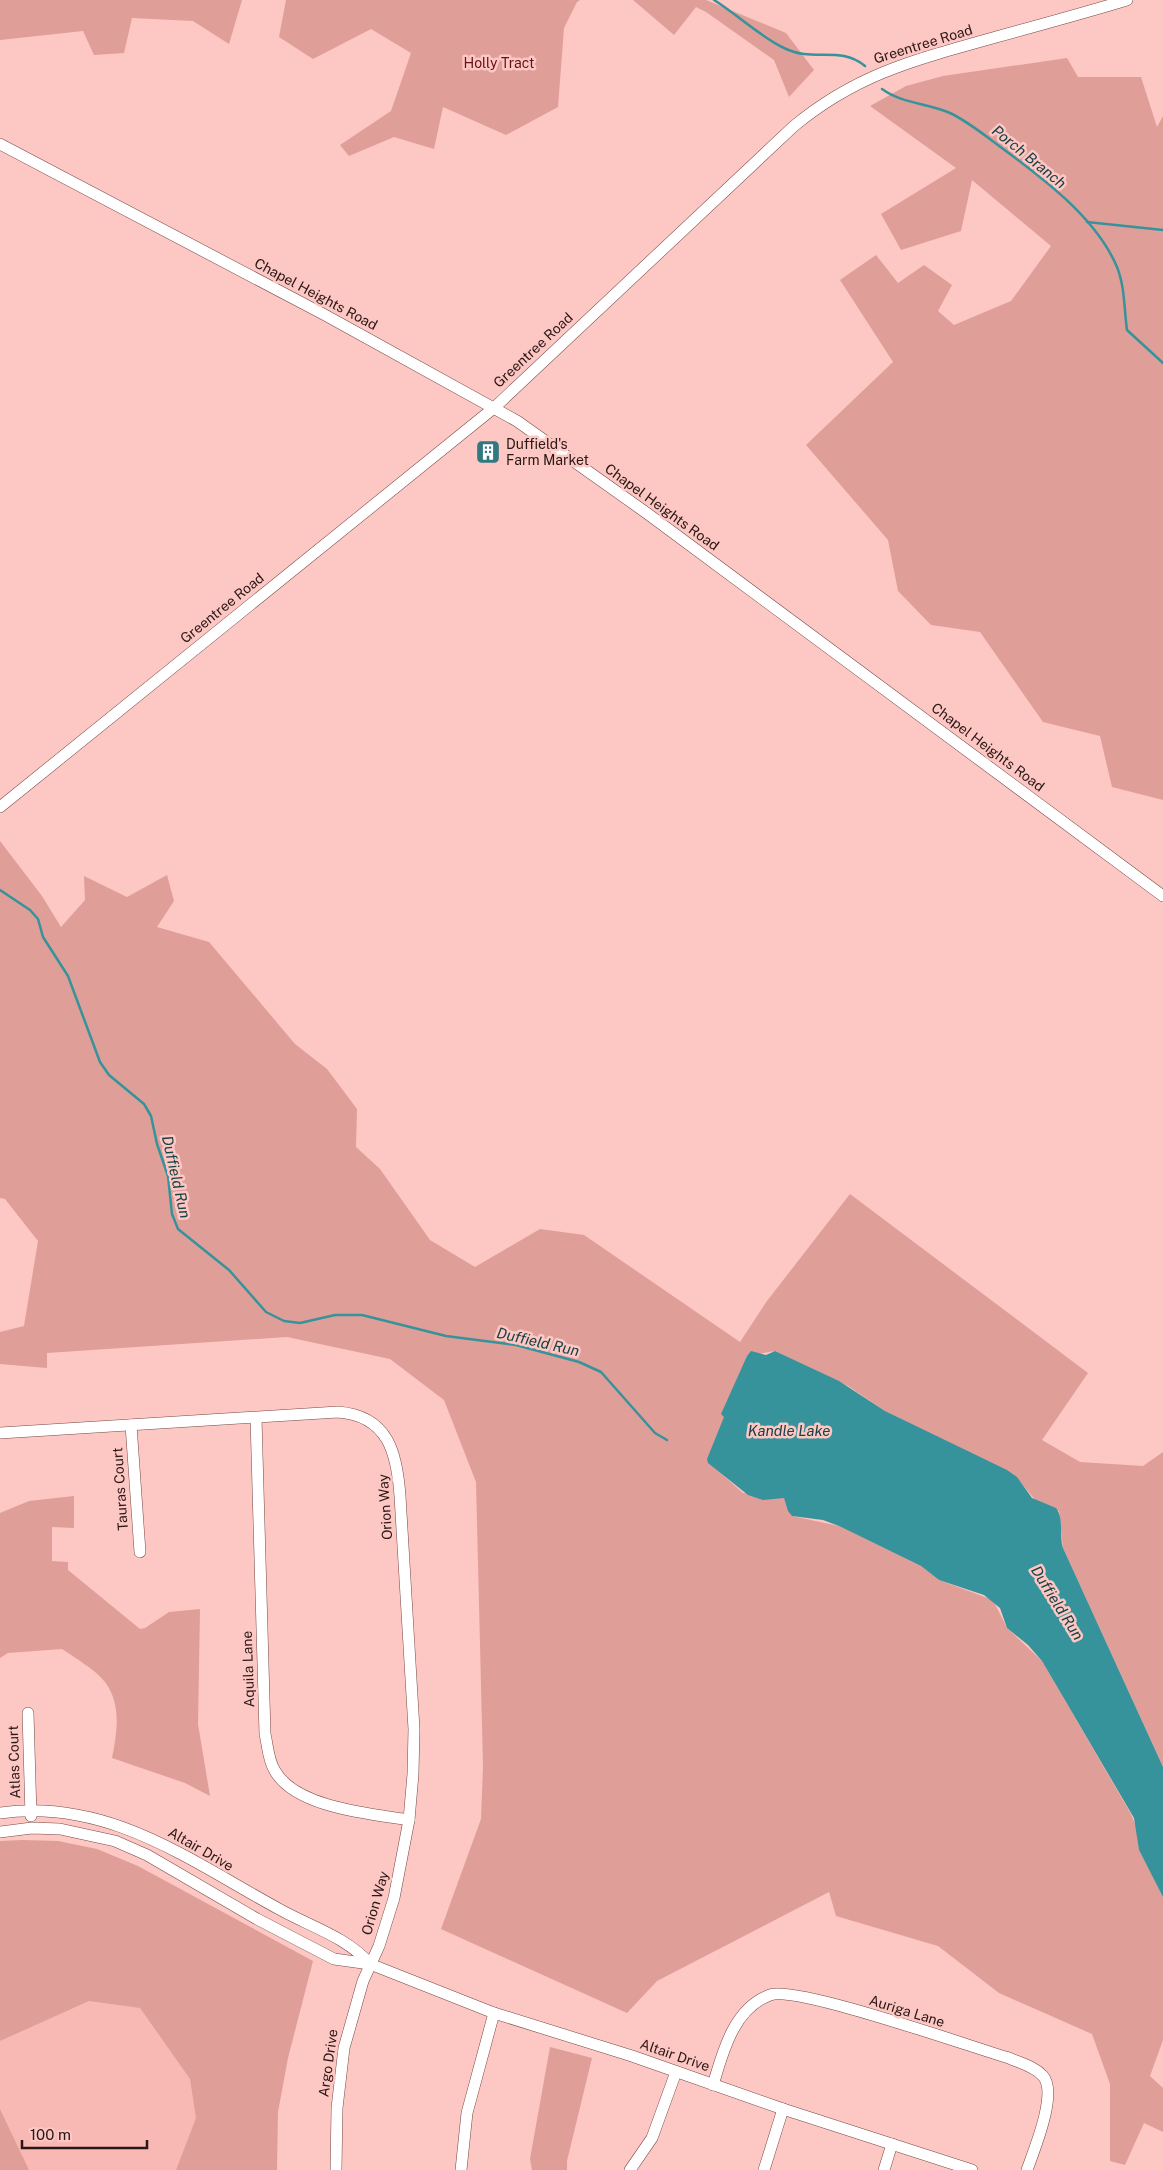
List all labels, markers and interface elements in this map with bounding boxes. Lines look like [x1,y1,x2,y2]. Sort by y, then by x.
street label: Greentree Road [872,21,974,67]
park label: Holly Tract [464,55,534,71]
water label: Porch Branch [989,122,1070,192]
street label: Chapel Heights Road [252,255,380,333]
street label: Greentree Road [490,309,576,391]
place label: Duffield's Farm Market [506,436,589,468]
building icon: Duffield's Farm Market [475,439,501,465]
street label: Chapel Heights Road [602,460,722,554]
street label: Greentree Road [177,570,267,646]
street label: Chapel Heights Road [929,699,1047,795]
water label: Duffield Run [159,1134,194,1220]
water label: Duffield Run [495,1324,581,1359]
water label: Kandle Lake [748,1422,830,1439]
street label: Tauras Court [109,1447,131,1531]
street label: Orion Way [375,1473,395,1540]
water label: Duffield Run [1028,1563,1087,1643]
street label: Aquila Lane [239,1630,257,1708]
street label: Atlas Court [5,1725,23,1799]
street label: Altair Drive [166,1824,237,1874]
street label: Orion Way [358,1869,392,1937]
street label: Auriga Lane [867,1992,947,2030]
street label: Argo Drive [315,2028,341,2098]
street label: Altair Drive [638,2036,712,2074]
scale bar [22,2118,148,2150]
text: 100 m [30,2126,71,2143]

